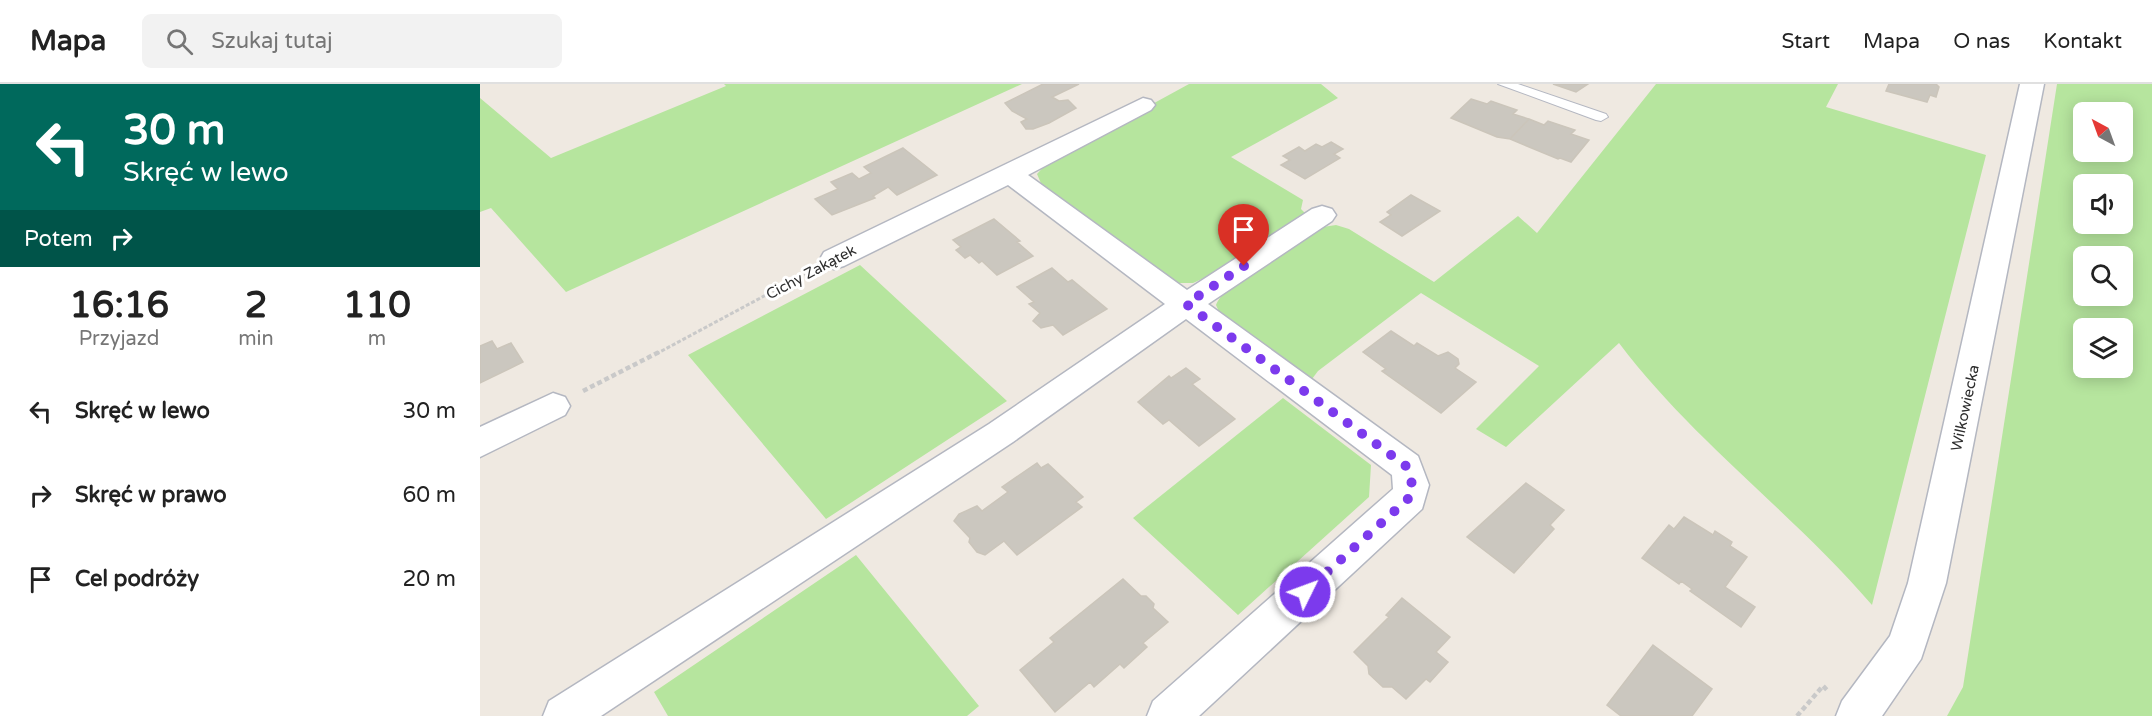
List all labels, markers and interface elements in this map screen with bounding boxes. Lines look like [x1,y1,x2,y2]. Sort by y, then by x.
search box [142,14,562,68]
text: Mapa [30,24,106,58]
icon: search [163,25,196,58]
text: Szukaj tutaj [211,28,333,54]
text: Start [1782,29,1830,54]
text: Mapa [1863,29,1920,54]
text: O nas [1953,29,2010,54]
text: Kontakt [2043,29,2122,54]
north arrow [2073,102,2133,162]
map controls [2073,102,2133,378]
text: 30 m [123,105,225,156]
icon: left [24,108,102,186]
text: Skręć w lewo [123,156,289,189]
button: sound [2073,174,2133,234]
pin [1218,204,1269,266]
icon: arrive [1227,213,1260,246]
icon: right [105,222,138,255]
text: Potem [24,226,93,252]
street label: Cichy Zakątek [763,241,859,303]
button: search [2073,246,2133,306]
text: 16:16 [69,284,169,327]
text: 2 [245,284,267,327]
text: 110 [343,284,411,327]
button: layers [2073,318,2133,378]
text: Przyjazd [79,327,159,351]
text: min [238,327,274,351]
text: m [368,327,386,351]
street label: Wilkowiecka [1947,363,1983,453]
icon: left [24,395,57,428]
text: Skręć w lewo [75,398,210,424]
text: 30 m [402,398,456,424]
icon: right [24,479,57,512]
text: Skręć w prawo [75,482,227,508]
text: 60 m [402,482,456,508]
position arrow [1273,560,1337,624]
icon: arrive [24,563,57,596]
text: Cel podróży [75,566,199,592]
text: 20 m [402,566,456,592]

